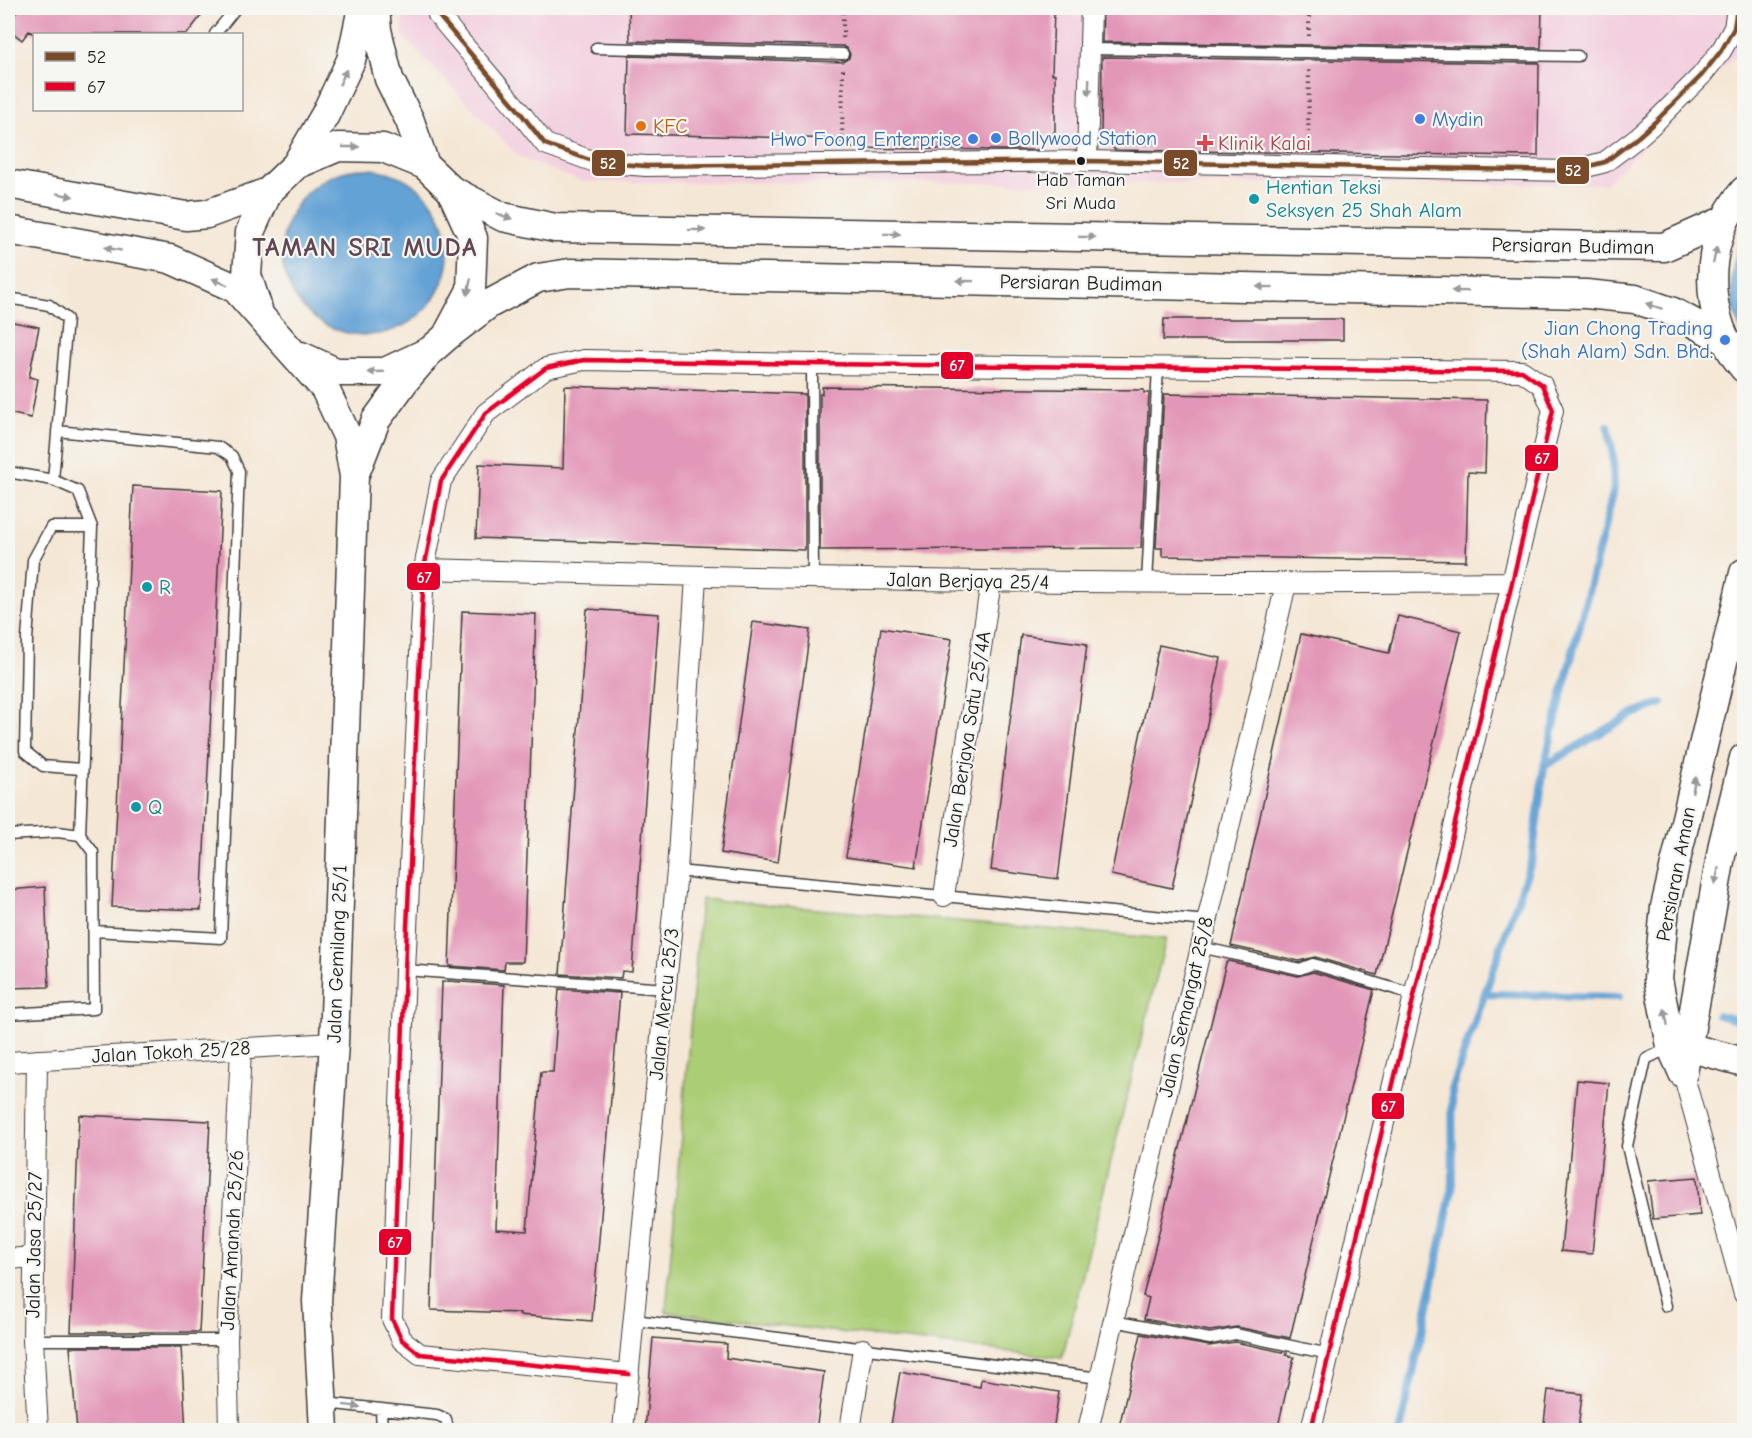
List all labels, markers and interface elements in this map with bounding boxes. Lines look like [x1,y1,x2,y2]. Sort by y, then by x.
legend [33,33,243,111]
text: 52 [87,47,106,68]
one-way arrow [339,68,348,85]
text: 67 [87,77,106,98]
one-way arrow [1085,77,1094,96]
place label: Mydin [1432,108,1484,131]
marker: Mydin [1413,112,1427,126]
place label: KFC [653,115,688,138]
marker: KFC [634,119,648,133]
place label: Bollywood Station [1008,127,1157,150]
place label: Hwo Foong Enterprise [770,128,961,151]
marker: Bollywood Station [989,131,1003,145]
marker: Hwo Foong Enterprise [966,132,980,146]
place label: Klinik Kalai [1218,132,1311,155]
marker: Klinik Kalai [1196,134,1214,152]
one-way arrow [341,143,360,152]
line badge: 52 [591,149,626,177]
line badge: 52 [1163,149,1198,177]
text: 52 [600,155,616,173]
marker: Hab Taman Sri Muda [1075,155,1087,167]
text: 52 [1173,155,1189,173]
line badge: 52 [1556,156,1590,185]
text: 52 [1565,162,1581,180]
place label: Hab Taman Sri Muda [1036,170,1126,214]
place label: Hentian Teksi Seksyen 25 Shah Alam [1266,176,1462,222]
one-way arrow [56,190,75,199]
marker: Hentian Teksi Seksyen 25 Shah Alam [1247,192,1261,206]
one-way arrow [495,211,513,221]
one-way arrow [687,225,706,235]
one-way arrow [882,229,901,239]
one-way arrow [1077,232,1096,242]
district label: TAMAN SRI MUDA [252,233,478,263]
street label: Persiaran Budiman [1491,233,1655,259]
one-way arrow [103,244,122,253]
one-way arrow [1711,245,1720,264]
street label: Persiaran Budiman [999,270,1163,296]
one-way arrow [211,276,229,286]
one-way arrow [956,276,975,286]
one-way arrow [464,278,473,297]
one-way arrow [1256,282,1275,292]
one-way arrow [1451,286,1470,296]
one-way arrow [1645,300,1663,310]
place label: Jian Chong Trading (Shah Alam) Sdn. Bhd. [1521,317,1713,363]
marker: Jian Chong Trading (Shah Alam) Sdn. Bhd. [1718,333,1732,347]
line badge: 67 [940,351,974,380]
text: 67 [949,357,966,375]
one-way arrow [367,367,386,376]
line badge: 67 [1524,444,1559,472]
text: 67 [1534,450,1551,468]
line badge: 67 [406,562,441,591]
street label: Jalan Berjaya 25/4 [886,568,1050,594]
text: 67 [416,569,433,587]
place label: R [159,576,171,599]
marker: R [140,580,154,594]
street label: Jalan Berjaya Satu 25/4A [939,629,995,849]
one-way arrow [1690,776,1700,794]
place label: Q [148,796,162,819]
marker: Q [129,800,143,814]
street label: Persiaran Aman [1652,805,1700,943]
street label: Jalan Gemilang 25/1 [322,864,352,1044]
one-way arrow [1713,867,1722,886]
street label: Jalan Semangat 25/8 [1154,915,1218,1099]
street label: Jalan Mercu 25/3 [645,927,683,1081]
one-way arrow [1660,1008,1670,1027]
street label: Jalan Tokoh 25/28 [91,1036,251,1068]
line badge: 67 [1371,1092,1405,1120]
text: 67 [1380,1098,1397,1116]
street label: Jalan Amanah 25/26 [216,1149,248,1331]
street label: Jalan Jasa 25/27 [21,1171,47,1318]
line badge: 67 [378,1228,412,1256]
text: 67 [387,1234,404,1252]
one-way arrow [342,1401,361,1411]

